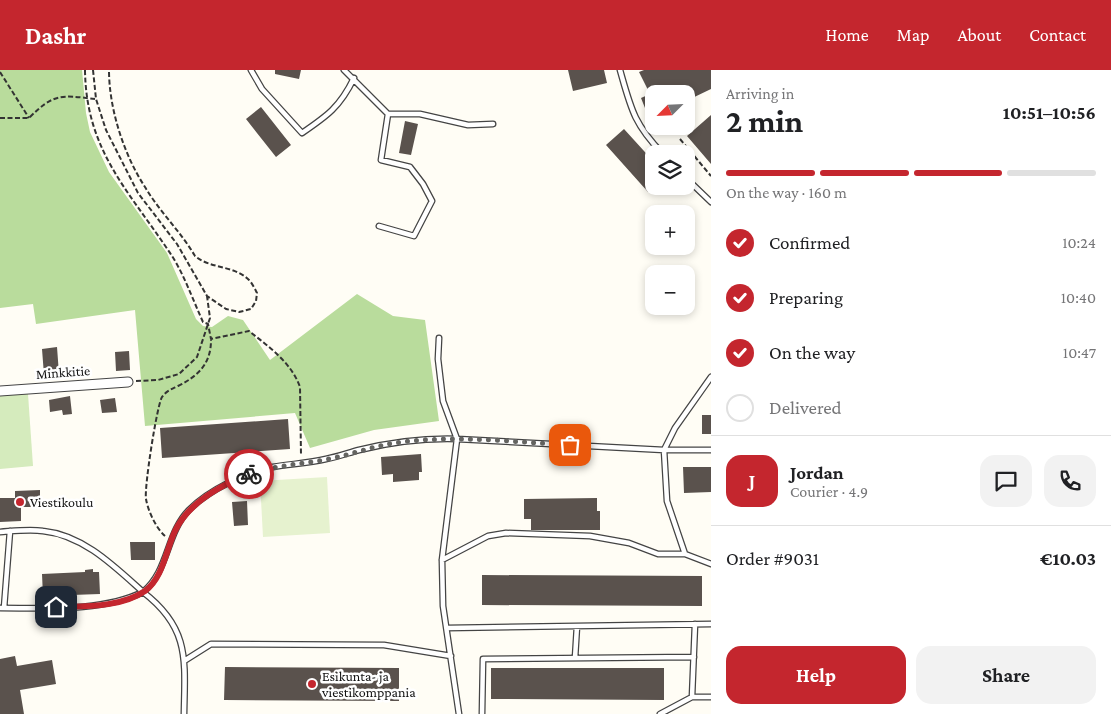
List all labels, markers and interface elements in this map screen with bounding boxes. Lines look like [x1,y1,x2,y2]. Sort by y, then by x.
text: Dashr [25,22,86,49]
text: Home [826,25,869,45]
text: Map [897,25,929,45]
text: About [957,25,1001,45]
text: Contact [1029,25,1086,45]
north arrow [645,85,695,135]
map controls [645,85,695,315]
text: Arriving in [726,85,794,102]
text: 10:51–10:56 [1003,102,1096,123]
text: 2 min [726,103,803,139]
button: layers [645,145,695,195]
text: On the way · 160 m [726,184,847,201]
button: + [645,205,695,255]
icon: check [726,229,754,257]
text: Confirmed [769,232,850,253]
text: 10:24 [1062,234,1096,251]
button: − [645,265,695,315]
icon: check [726,284,754,312]
text: Preparing [769,287,843,308]
text: 10:40 [1061,289,1096,306]
icon: check [726,339,754,367]
text: On the way [769,342,855,363]
text: 10:47 [1063,344,1096,361]
street label: Minkkitie [35,362,91,382]
text: Delivered [769,397,842,418]
pin [549,424,591,466]
icon: bag [556,431,584,459]
courier [224,449,274,499]
button: chat [980,455,1032,507]
button: phone [1044,455,1096,507]
icon: bike [235,460,263,488]
text: Jordan [790,462,844,483]
text: J [749,470,755,491]
text: Courier · 4.9 [790,483,868,500]
place label: Viestikoulu [30,494,94,510]
marker: Viestikoulu [14,496,26,508]
text: Order #9031 [726,548,819,569]
text: €10.03 [1040,548,1096,569]
pin [35,586,77,628]
icon: home [42,593,70,621]
button: Help [726,646,906,704]
button: Share [916,646,1096,704]
place label: Esikunta- ja viestikomppania [321,668,416,700]
marker: Esikunta- ja viestikomppania [306,678,318,690]

